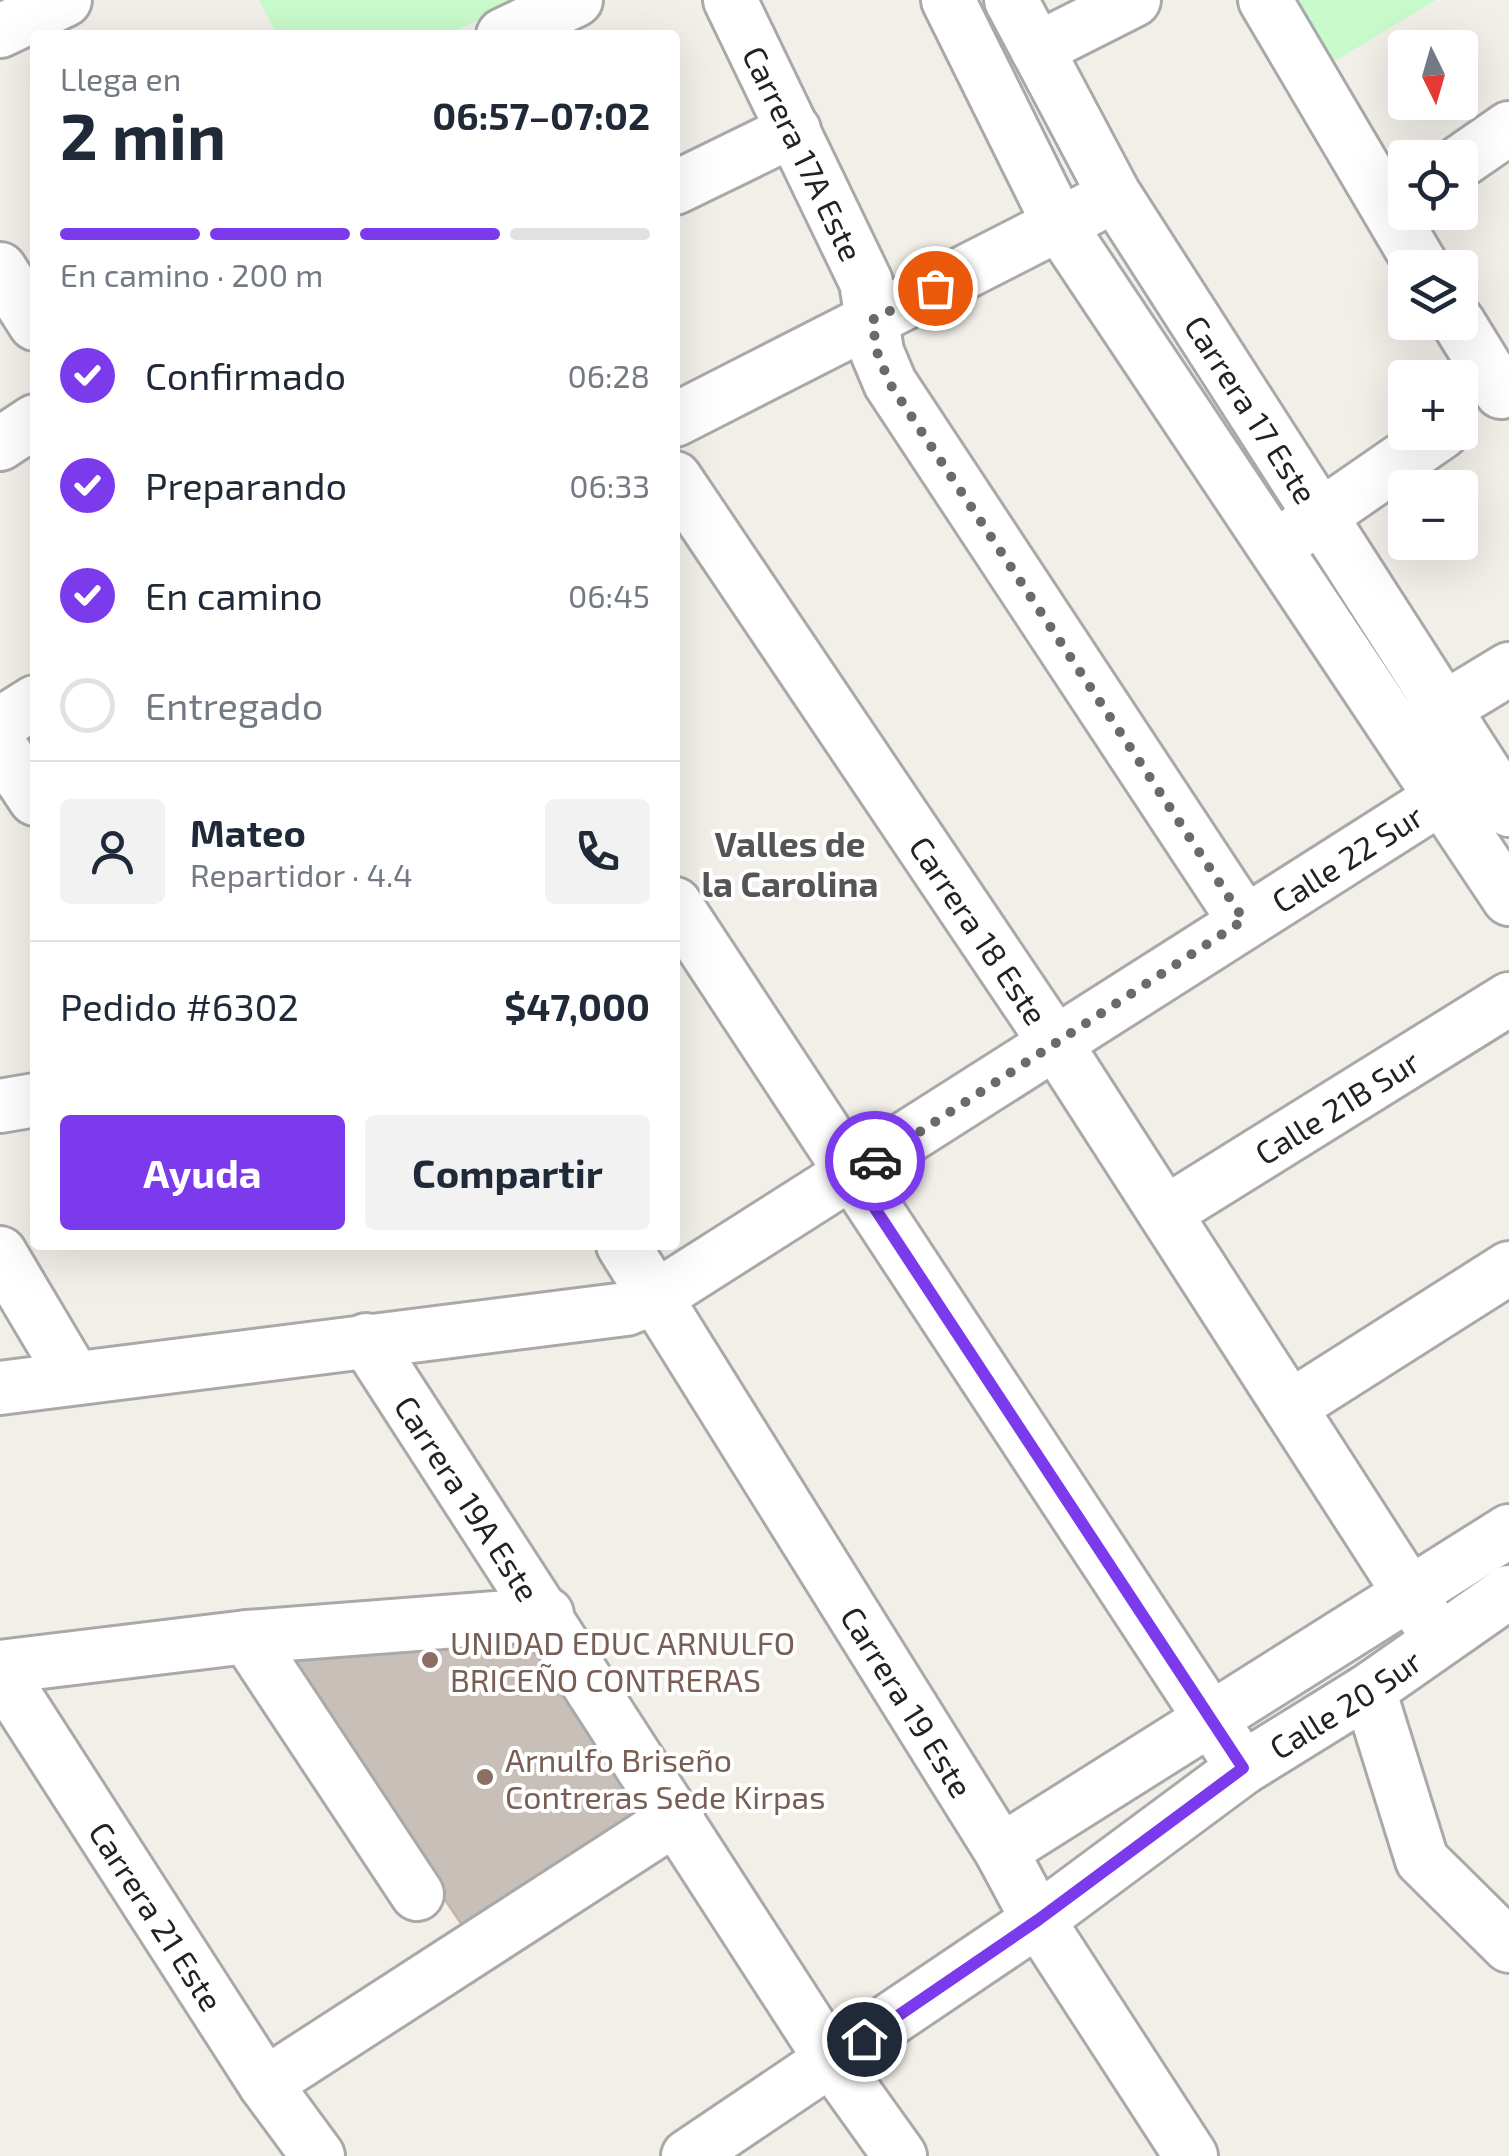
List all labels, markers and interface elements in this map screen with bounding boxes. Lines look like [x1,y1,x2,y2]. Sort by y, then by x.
north arrow [1388,30,1478,120]
map controls [1388,30,1478,560]
street label: Carrera 17A Este [736,40,872,267]
text: Llega en [60,59,181,97]
text: 06:57–07:02 [432,92,650,138]
text: 2 min [60,95,226,173]
button: locate [1388,140,1478,230]
pin [893,246,978,331]
button: layers [1388,250,1478,340]
text: En camino · 200 m [60,255,323,293]
icon: bag [908,261,963,316]
street label: Carrera 17 Este [1178,308,1326,510]
icon: check [60,348,115,403]
text: Confirmado [145,352,346,398]
text: 06:28 [567,356,650,394]
button: + [1388,360,1478,450]
icon: check [60,458,115,513]
text: Preparando [145,462,347,508]
text: 06:33 [569,466,650,504]
button: − [1388,470,1478,560]
icon: check [60,568,115,623]
text: En camino [145,572,323,618]
text: 06:45 [568,576,650,614]
text: Entregado [145,682,323,728]
street label: Calle 22 Sur [1264,796,1429,920]
button: person [60,799,165,904]
button: phone [545,799,650,904]
text: Mateo [190,809,306,855]
district label: Valles de la Carolina [702,822,878,904]
street label: Carrera 18 Este [902,829,1056,1031]
text: Repartidor · 4.4 [190,855,413,893]
text: Pedido #6302 [60,983,299,1029]
text: $47,000 [504,983,650,1029]
street label: Calle 21B Sur [1248,1041,1426,1172]
courier [825,1111,925,1211]
button: Ayuda [60,1115,345,1230]
button: Compartir [365,1115,650,1230]
icon: car [848,1134,903,1189]
street label: Carrera 19A Este [388,1388,548,1608]
street label: Carrera 19 Este [834,1599,981,1804]
place label: UNIDAD EDUC ARNULFO BRICEÑO CONTRERAS [450,1623,795,1698]
street label: Calle 20 Sur [1262,1641,1428,1766]
marker: UNIDAD EDUC ARNULFO BRICEÑO CONTRERAS [419,1649,441,1671]
place label: Arnulfo Briseño Contreras Sede Kirpas [505,1740,825,1815]
marker: Arnulfo Briseño Contreras Sede Kirpas [474,1766,496,1788]
street label: Carrera 21 Este [82,1814,232,2018]
pin [822,1997,907,2082]
icon: home [837,2012,892,2067]

